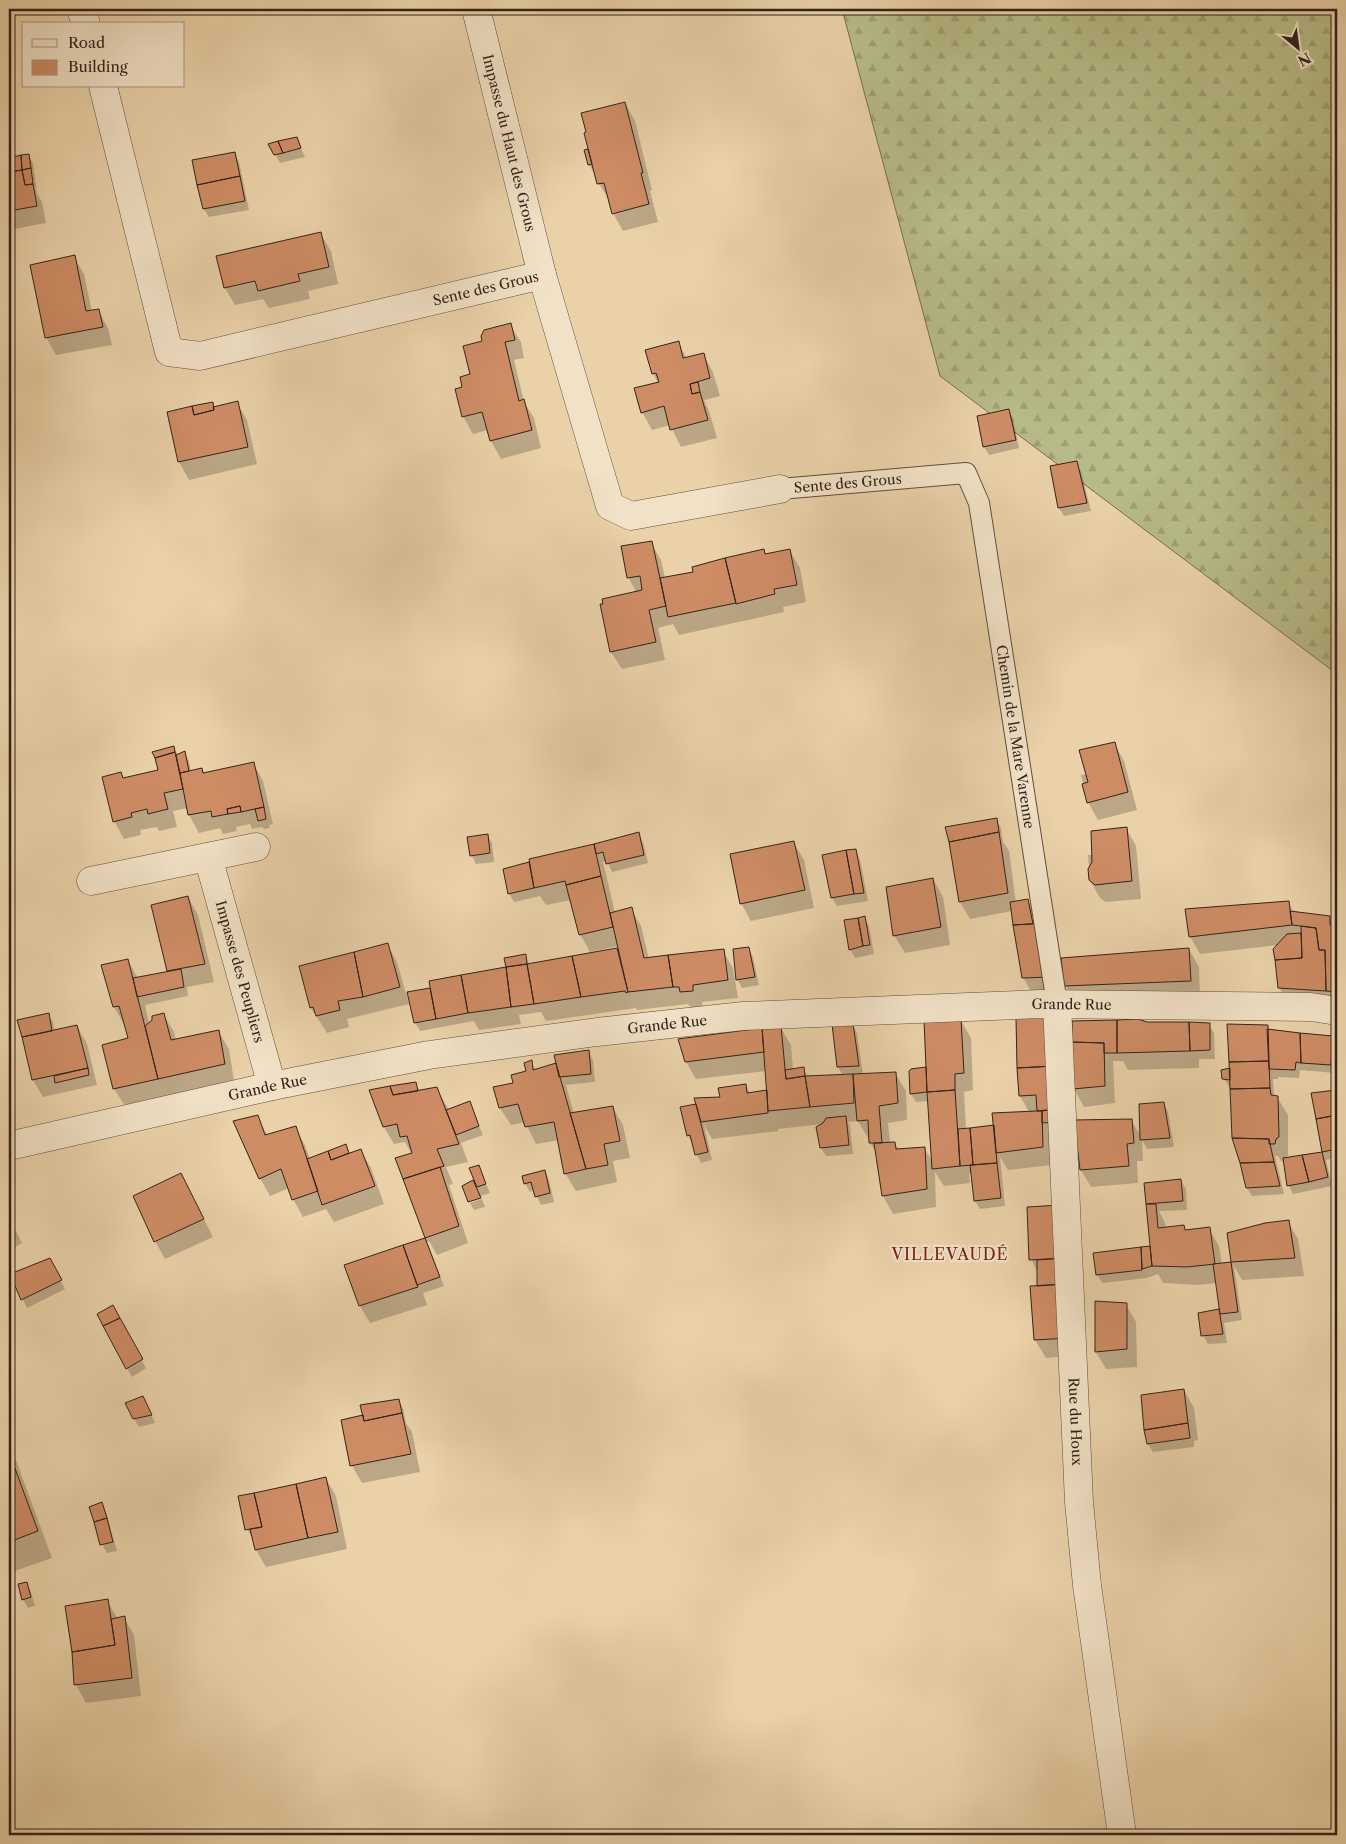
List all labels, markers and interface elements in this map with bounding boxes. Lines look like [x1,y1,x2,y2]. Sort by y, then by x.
legend [22,22,185,88]
north arrow [1274,22,1324,72]
text: Road [68,33,105,52]
text: N [1295,49,1314,70]
street label: Impasse du Haut des Grous [479,52,540,234]
text: Building [68,57,128,76]
street label: Sente des Grous [431,267,540,310]
street label: Sente des Grous [793,470,902,497]
street label: Chemin de la Mare Varenne [992,644,1039,830]
street label: Impasse des Peupliers [212,899,268,1045]
street label: Grande Rue [1031,995,1112,1014]
street label: Grande Rue [626,1011,708,1038]
street label: Grande Rue [226,1070,309,1105]
district label: VILLEVAUDÉ [890,1244,1009,1264]
street label: Rue du Houx [1065,1377,1086,1467]

